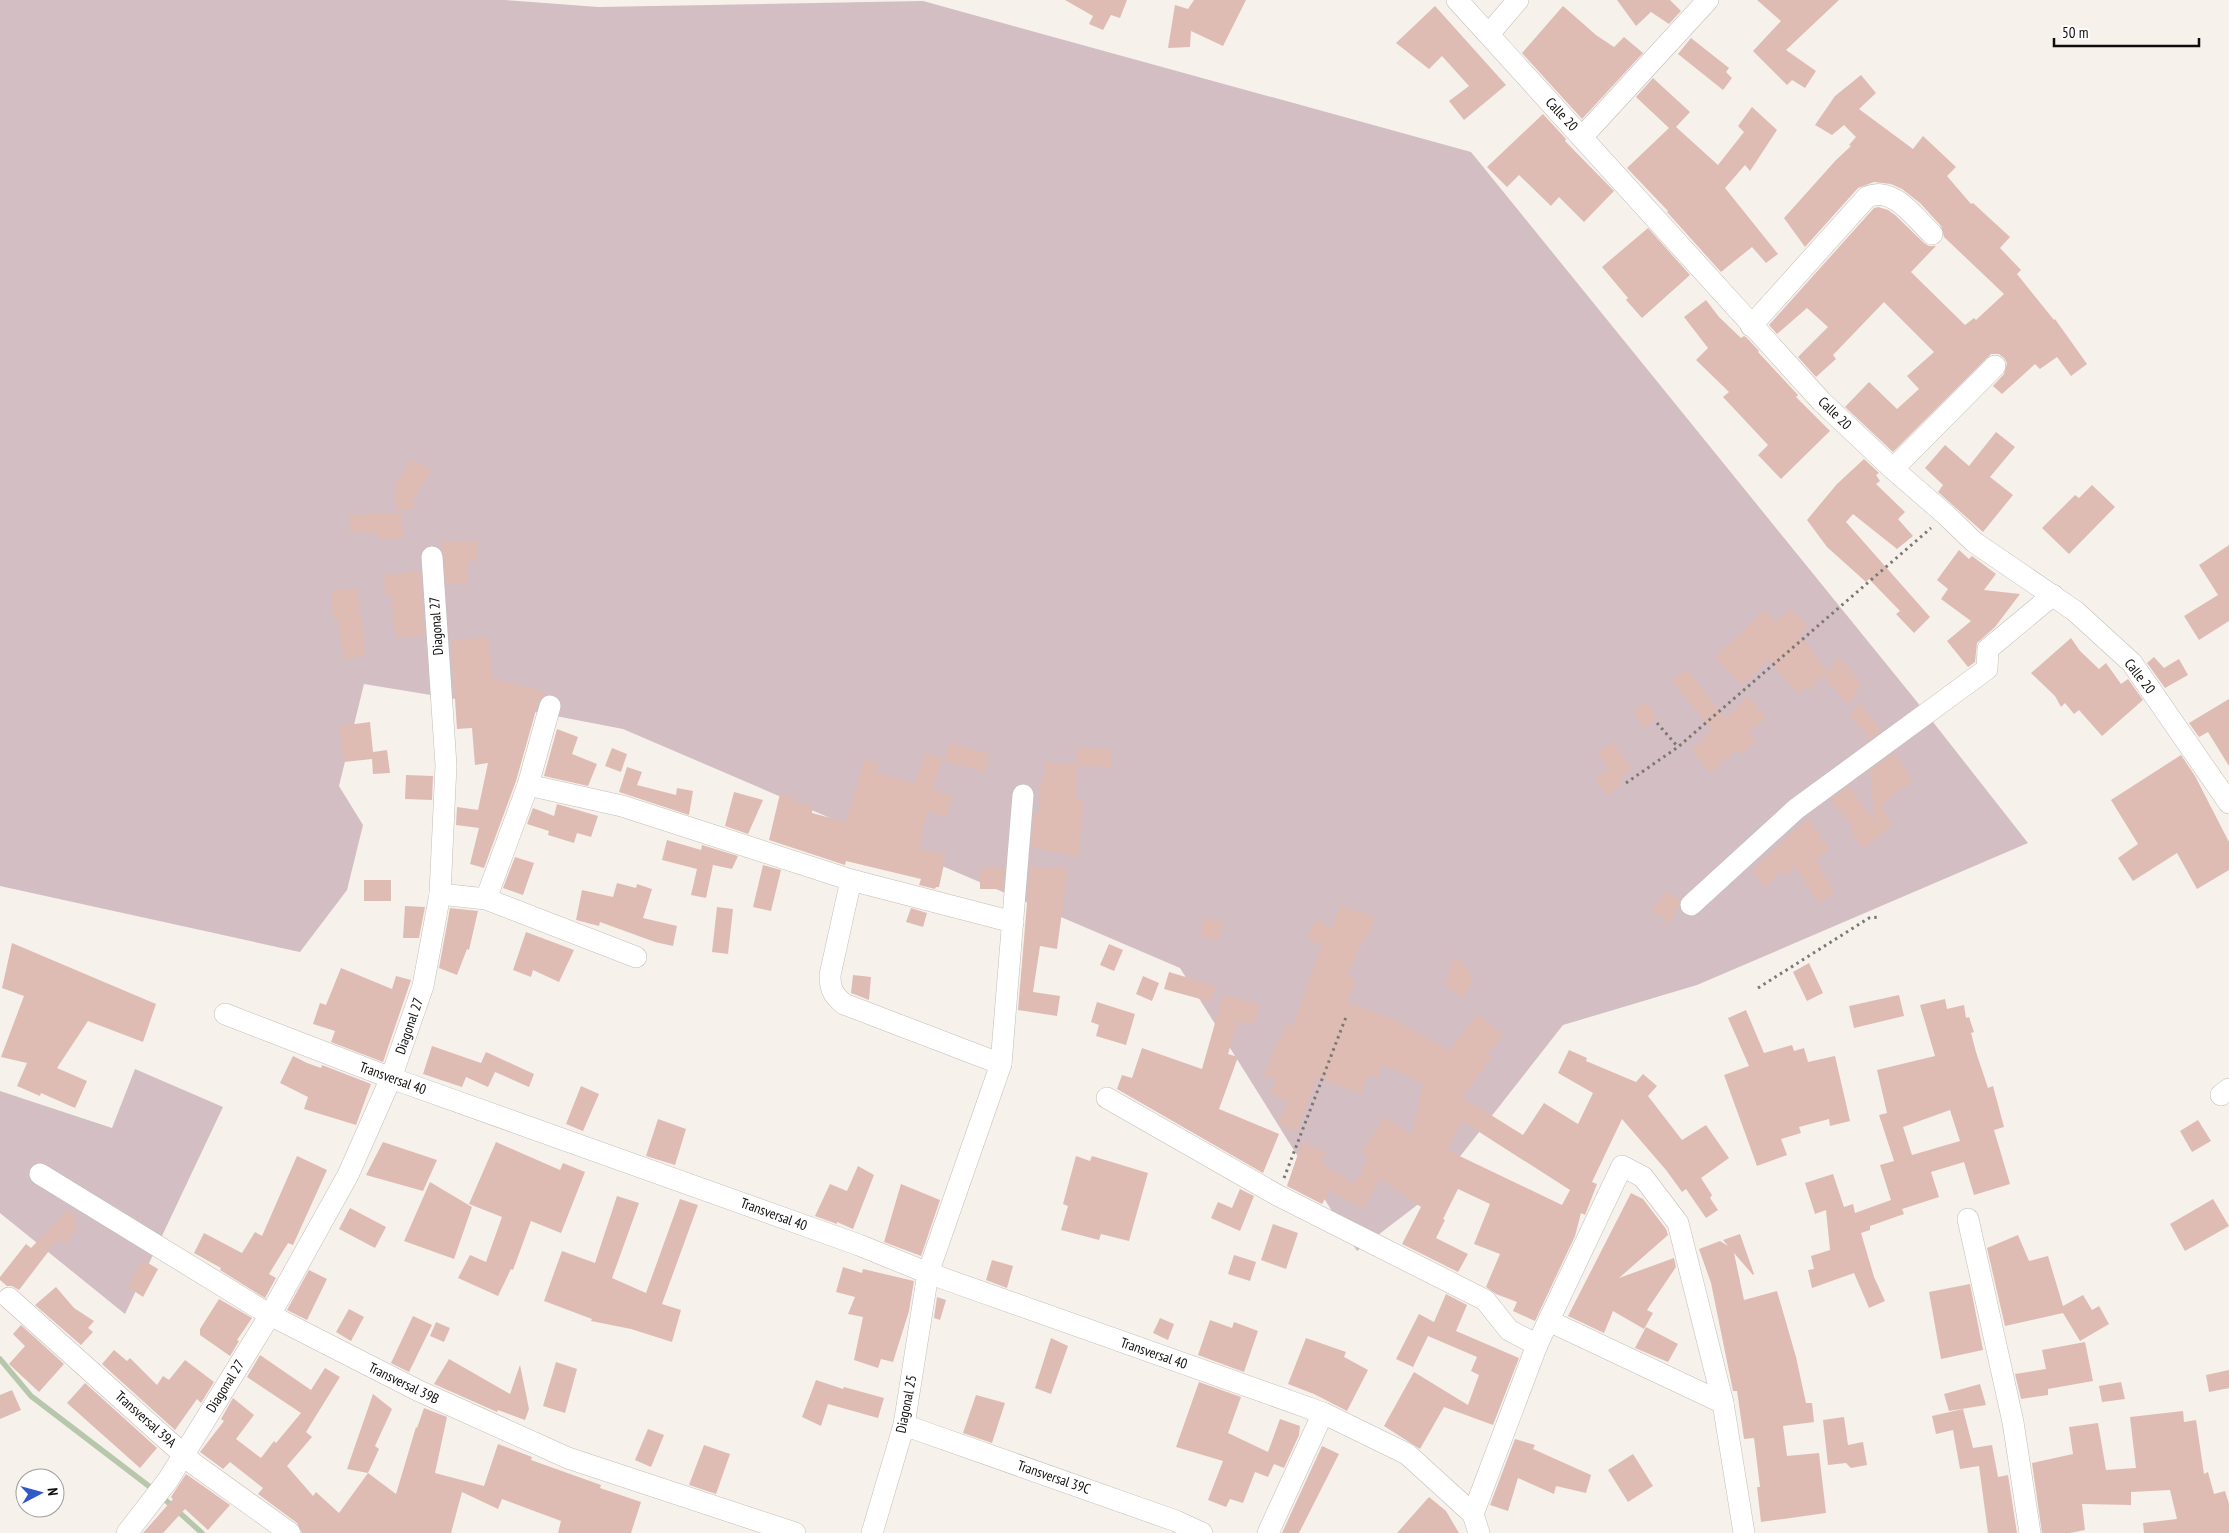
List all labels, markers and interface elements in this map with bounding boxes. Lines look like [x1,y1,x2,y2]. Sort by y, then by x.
scale bar [2054,15,2199,47]
text: 50 m [2062,23,2088,42]
street label: Calle 20 [1542,93,1582,135]
street label: Calle 20 [1814,393,1856,433]
street label: Diagonal 27 [425,596,447,656]
street label: Calle 20 [2121,655,2159,697]
street label: Diagonal 27 [391,995,427,1057]
street label: Transversal 40 [357,1058,429,1098]
street label: Transversal 40 [738,1194,810,1234]
street label: Transversal 40 [1118,1333,1190,1373]
street label: Diagonal 27 [202,1356,248,1416]
street label: Transversal 39B [366,1358,442,1408]
street label: Diagonal 25 [892,1373,920,1435]
street label: Transversal 39A [112,1387,181,1451]
street label: Transversal 39C [1015,1456,1093,1498]
north arrow [15,1468,65,1518]
text: N [44,1487,62,1496]

